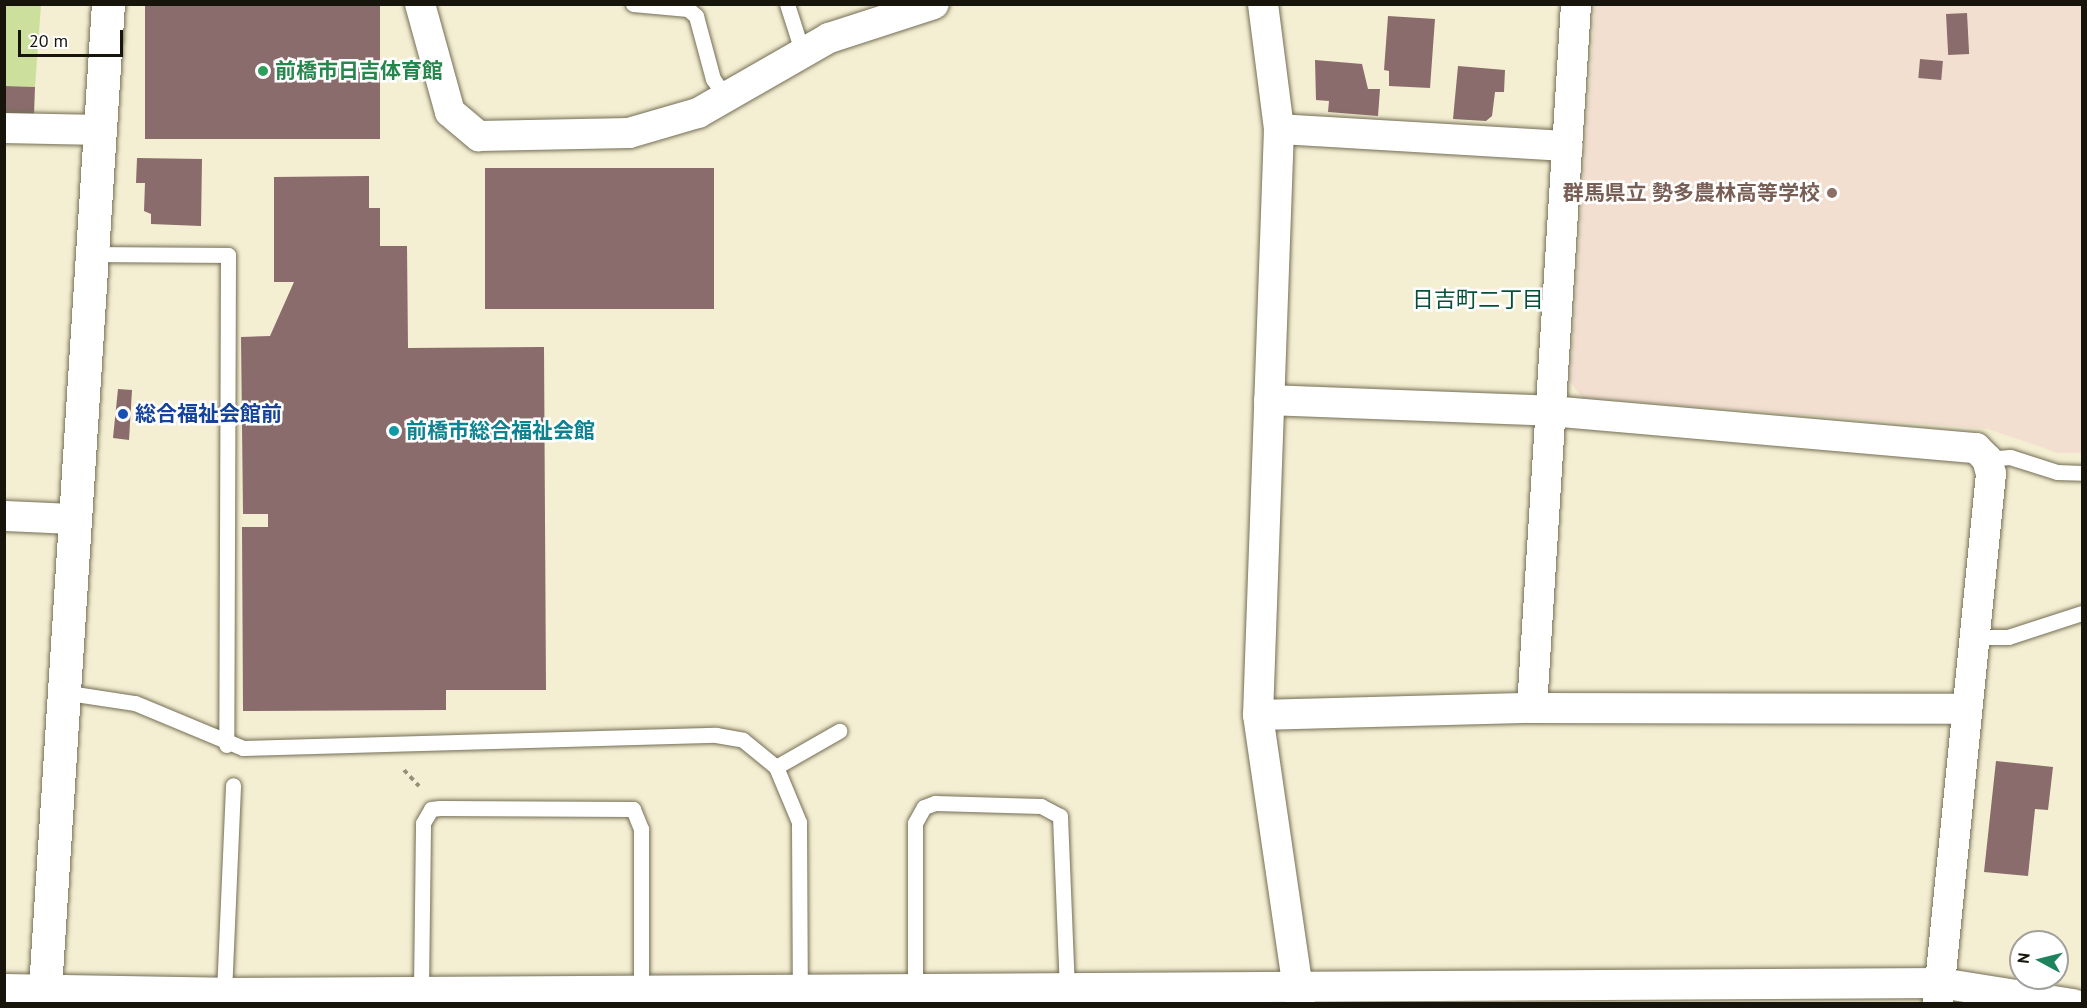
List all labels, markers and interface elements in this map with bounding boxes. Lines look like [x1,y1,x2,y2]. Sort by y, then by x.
scale bar [21,18,126,56]
text: 20 m [29,29,68,52]
place label: 前橋市日吉体育館 [275,58,443,84]
marker: 前橋市日吉体育館 [256,64,270,78]
place label: 群馬県立 勢多農林高等学校 [1563,180,1820,206]
marker: 群馬県立 勢多農林高等学校 [1825,186,1839,200]
district label: 日吉町二丁目 [1412,287,1544,313]
place label: 総合福祉会館前 [135,401,282,427]
marker: 総合福祉会館前 [116,407,130,421]
place label: 前橋市総合福祉会館 [406,418,595,444]
marker: 前橋市総合福祉会館 [387,424,401,438]
north arrow [2009,930,2069,990]
text: N [2013,952,2034,964]

